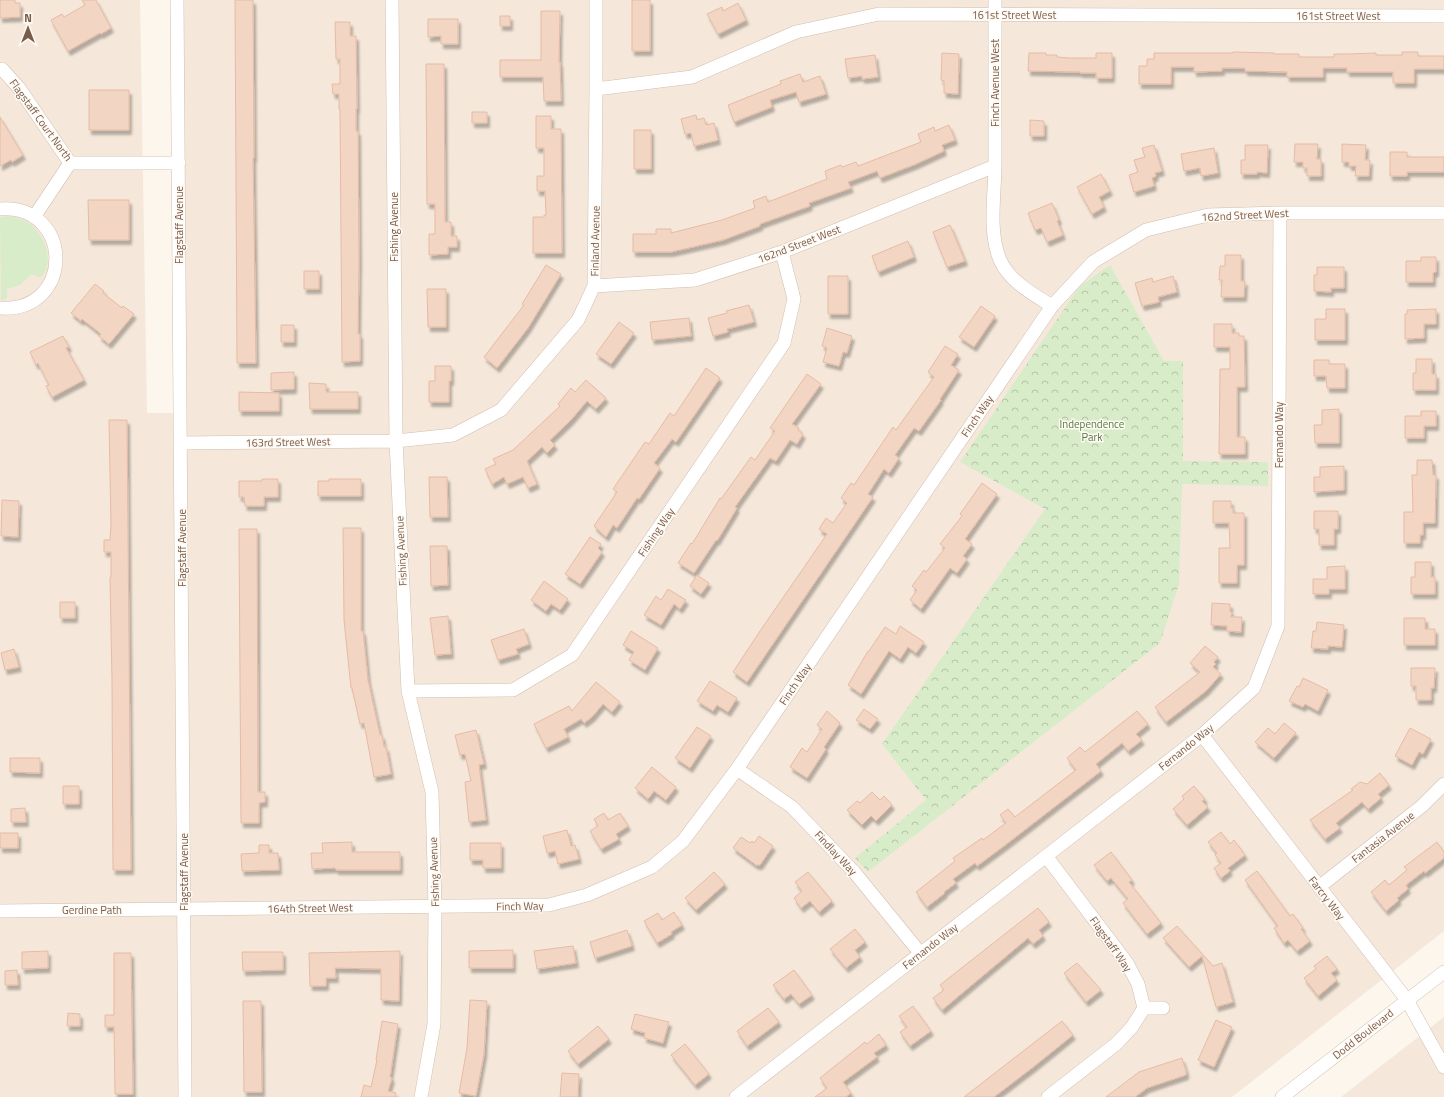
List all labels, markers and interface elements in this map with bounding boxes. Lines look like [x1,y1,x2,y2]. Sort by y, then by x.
street label: 161st Street West [972,7,1056,23]
north arrow [8,8,48,48]
street label: 161st Street West [1296,8,1380,24]
text: N [24,10,32,26]
street label: Finch Avenue West [987,39,1003,127]
street label: Flagstaff Court North [6,76,76,164]
street label: Flagstaff Avenue [171,186,187,264]
street label: Fishing Avenue [386,192,402,262]
street label: Finland Avenue [586,205,604,276]
street label: 162nd Street West [1201,205,1289,225]
street label: 162nd Street West [755,221,843,267]
street label: Finch Way [957,391,997,440]
street label: Fernando Way [1271,401,1287,468]
park label: Independence Park [1060,416,1125,445]
street label: 163rd Street West [245,433,331,451]
street label: Fishing Way [634,504,679,560]
street label: Flagstaff Avenue [174,509,190,587]
street label: Fishing Avenue [391,515,411,586]
street label: Finch Way [775,659,815,708]
street label: Fernando Way [1155,719,1217,774]
street label: Fantasia Avenue [1348,807,1418,867]
street label: Findlay Way [811,827,861,879]
street label: Flagstaff Avenue [176,833,192,911]
street label: Fishing Avenue [425,836,443,907]
street label: Farcry Way [1305,873,1350,924]
street label: Finch Way [496,898,545,914]
street label: 164th Street West [267,899,353,917]
street label: Gerdine Path [62,902,122,918]
street label: Flagstaff Way [1086,913,1136,975]
street label: Fernando Way [899,919,962,973]
street label: Dodd Boulevard [1329,1005,1397,1063]

